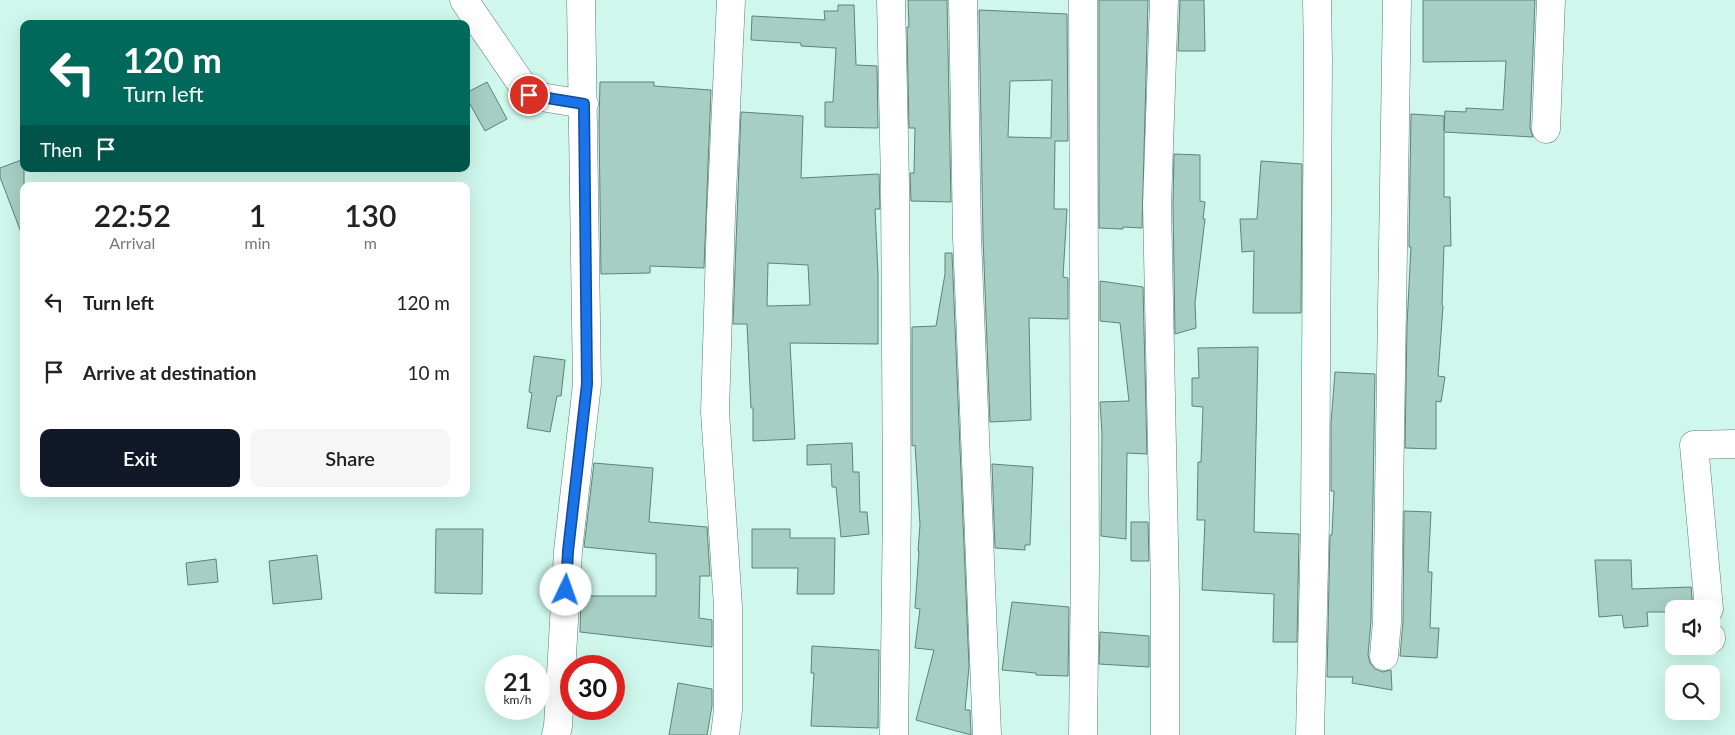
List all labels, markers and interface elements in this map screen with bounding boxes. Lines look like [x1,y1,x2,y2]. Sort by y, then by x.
text: 120 m [123,38,222,80]
icon: left [40,40,105,105]
pin [508,74,550,116]
text: Turn left [123,80,204,107]
icon: arrive [515,81,543,109]
icon: arrive [92,135,120,163]
text: Then [40,138,82,161]
text: 22:52 [94,197,171,233]
text: 1 [249,197,266,233]
text: 130 [344,197,396,233]
text: Arrival [109,233,155,252]
text: min [245,233,270,252]
text: m [364,233,377,252]
icon: left [40,288,68,316]
text: Turn left [83,291,154,314]
text: 120 m [396,291,450,314]
icon: arrive [40,358,68,386]
text: Arrive at destination [83,361,256,384]
text: 10 m [407,361,450,384]
button: Exit [40,429,240,487]
button: Share [250,429,450,487]
position arrow [539,563,591,615]
map controls [1665,600,1720,720]
button: sound [1665,600,1720,655]
speed limit sign: 30 [560,655,625,720]
button: search [1665,665,1720,720]
text: 21 [503,666,532,696]
text: km/h [503,692,532,707]

